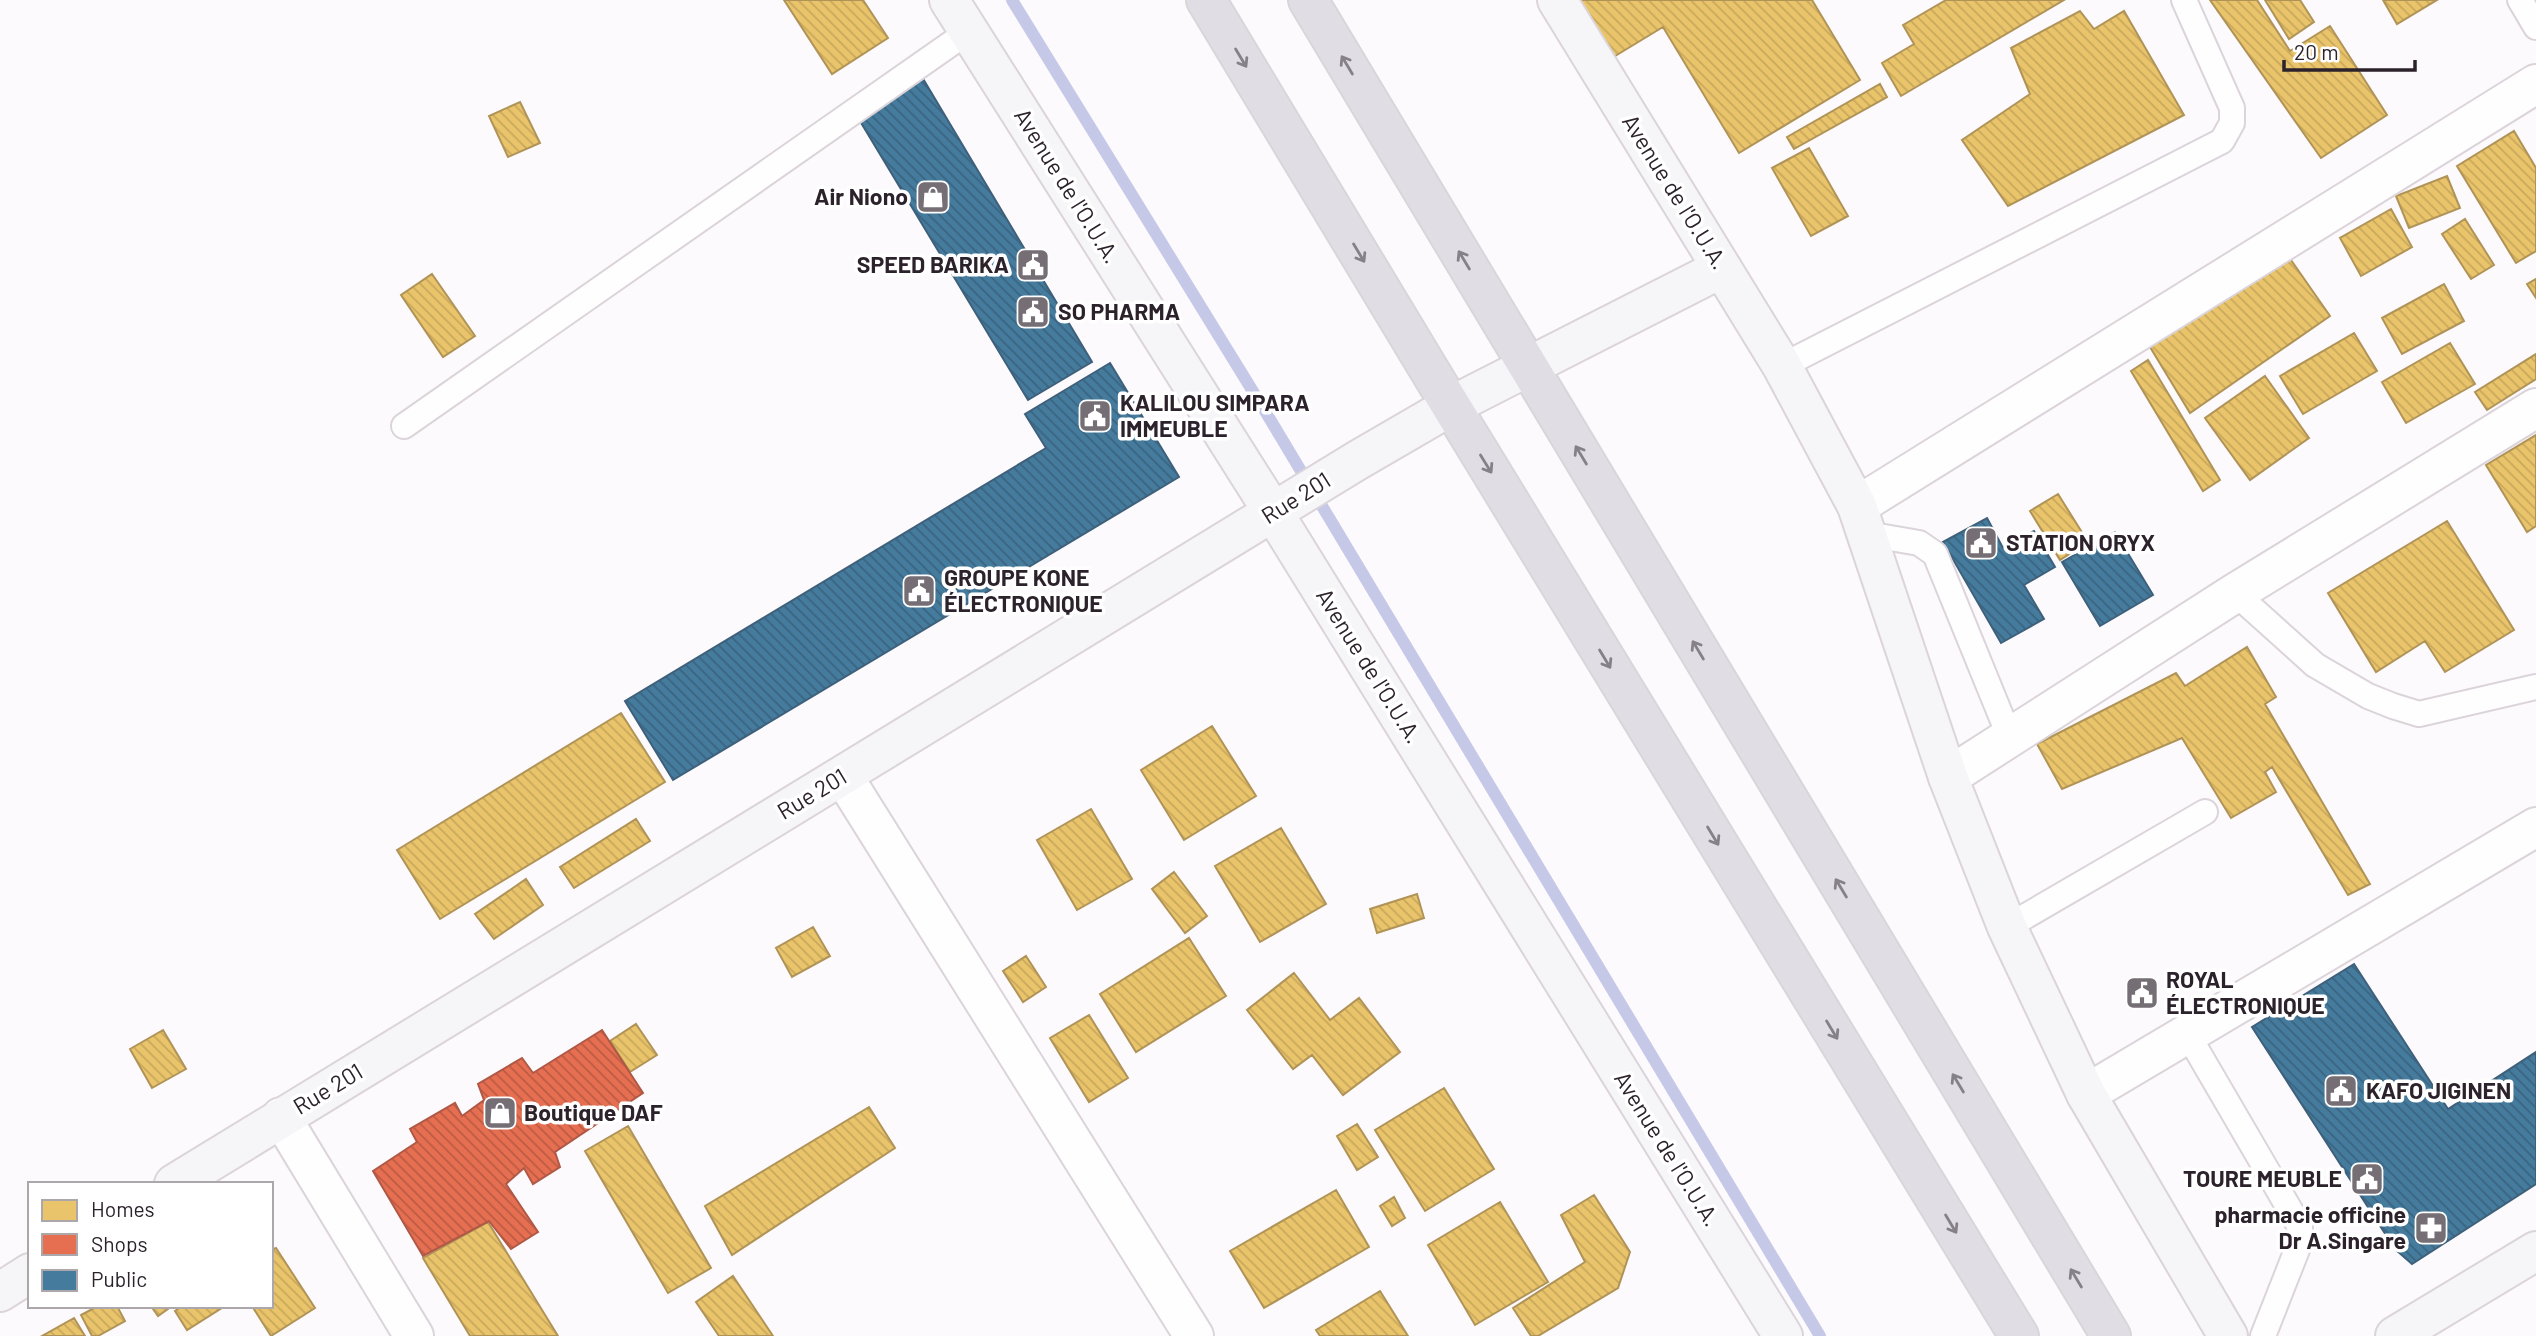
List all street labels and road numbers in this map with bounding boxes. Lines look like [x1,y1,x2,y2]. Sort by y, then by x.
street label: Avenue de l'O.U.A. [1009,103,1127,268]
street label: Avenue de l'O.U.A. [1617,109,1735,274]
street label: Rue 201 [1256,465,1335,529]
street label: Avenue de l'O.U.A. [1311,583,1429,748]
street label: Rue 201 [772,762,851,825]
street label: Rue 201 [288,1057,367,1120]
street label: Avenue de l'O.U.A. [1609,1066,1727,1231]

